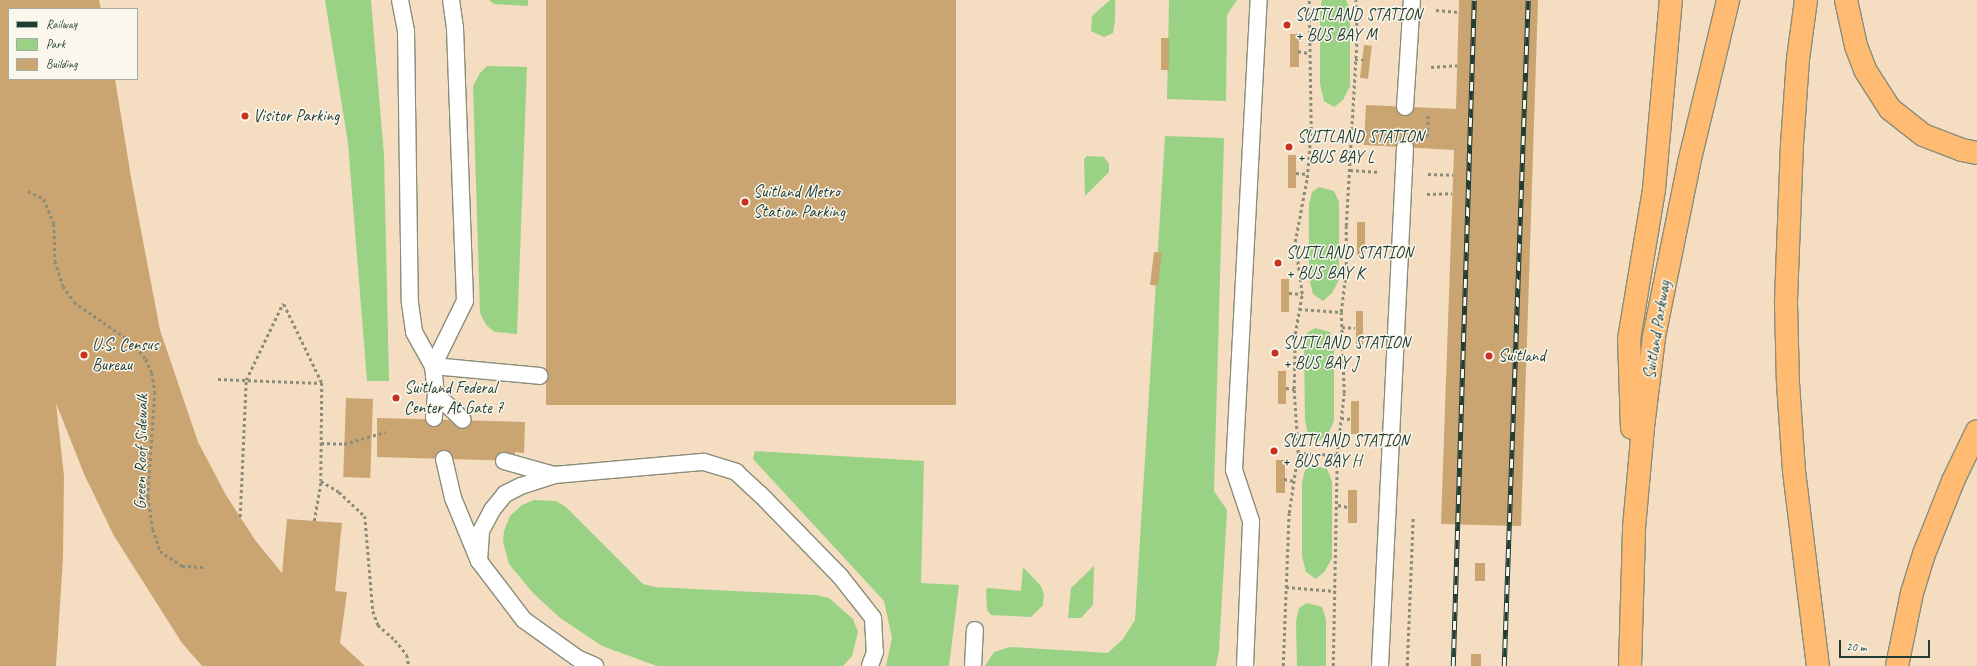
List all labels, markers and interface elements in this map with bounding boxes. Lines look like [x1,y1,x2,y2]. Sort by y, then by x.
place label: SUITLAND STATION + BUS BAY M [1295,5,1423,45]
legend [8,8,138,80]
text: Railway [46,16,77,32]
marker: SUITLAND STATION + BUS BAY M [1282,20,1292,30]
text: Park [46,36,65,52]
text: Building [46,56,78,72]
place label: Visitor Parking [253,106,339,126]
marker: Visitor Parking [240,111,250,121]
place label: SUITLAND STATION + BUS BAY L [1297,127,1425,167]
marker: SUITLAND STATION + BUS BAY L [1284,142,1294,152]
place label: Suitland Metro Station Parking [753,182,845,222]
marker: Suitland Metro Station Parking [740,197,750,207]
place label: SUITLAND STATION + BUS BAY K [1286,243,1414,283]
marker: SUITLAND STATION + BUS BAY K [1273,258,1283,268]
street label: Suitland Parkway [1639,279,1675,381]
place label: SUITLAND STATION + BUS BAY J [1283,333,1411,373]
place label: U.S. Census Bureau [92,335,158,375]
place label: Suitland [1498,346,1545,366]
marker: SUITLAND STATION + BUS BAY J [1270,348,1280,358]
marker: U.S. Census Bureau [79,350,89,360]
marker: Suitland [1483,350,1495,362]
place label: Suitland Federal Center At Gate 7 [404,378,503,418]
marker: Suitland Federal Center At Gate 7 [391,393,401,403]
street label: Green Roof Sidewalk [130,394,152,510]
place label: SUITLAND STATION + BUS BAY H [1282,431,1410,471]
marker: SUITLAND STATION + BUS BAY H [1269,446,1279,456]
scale bar [1841,632,1932,658]
text: 20 m [1846,639,1866,655]

